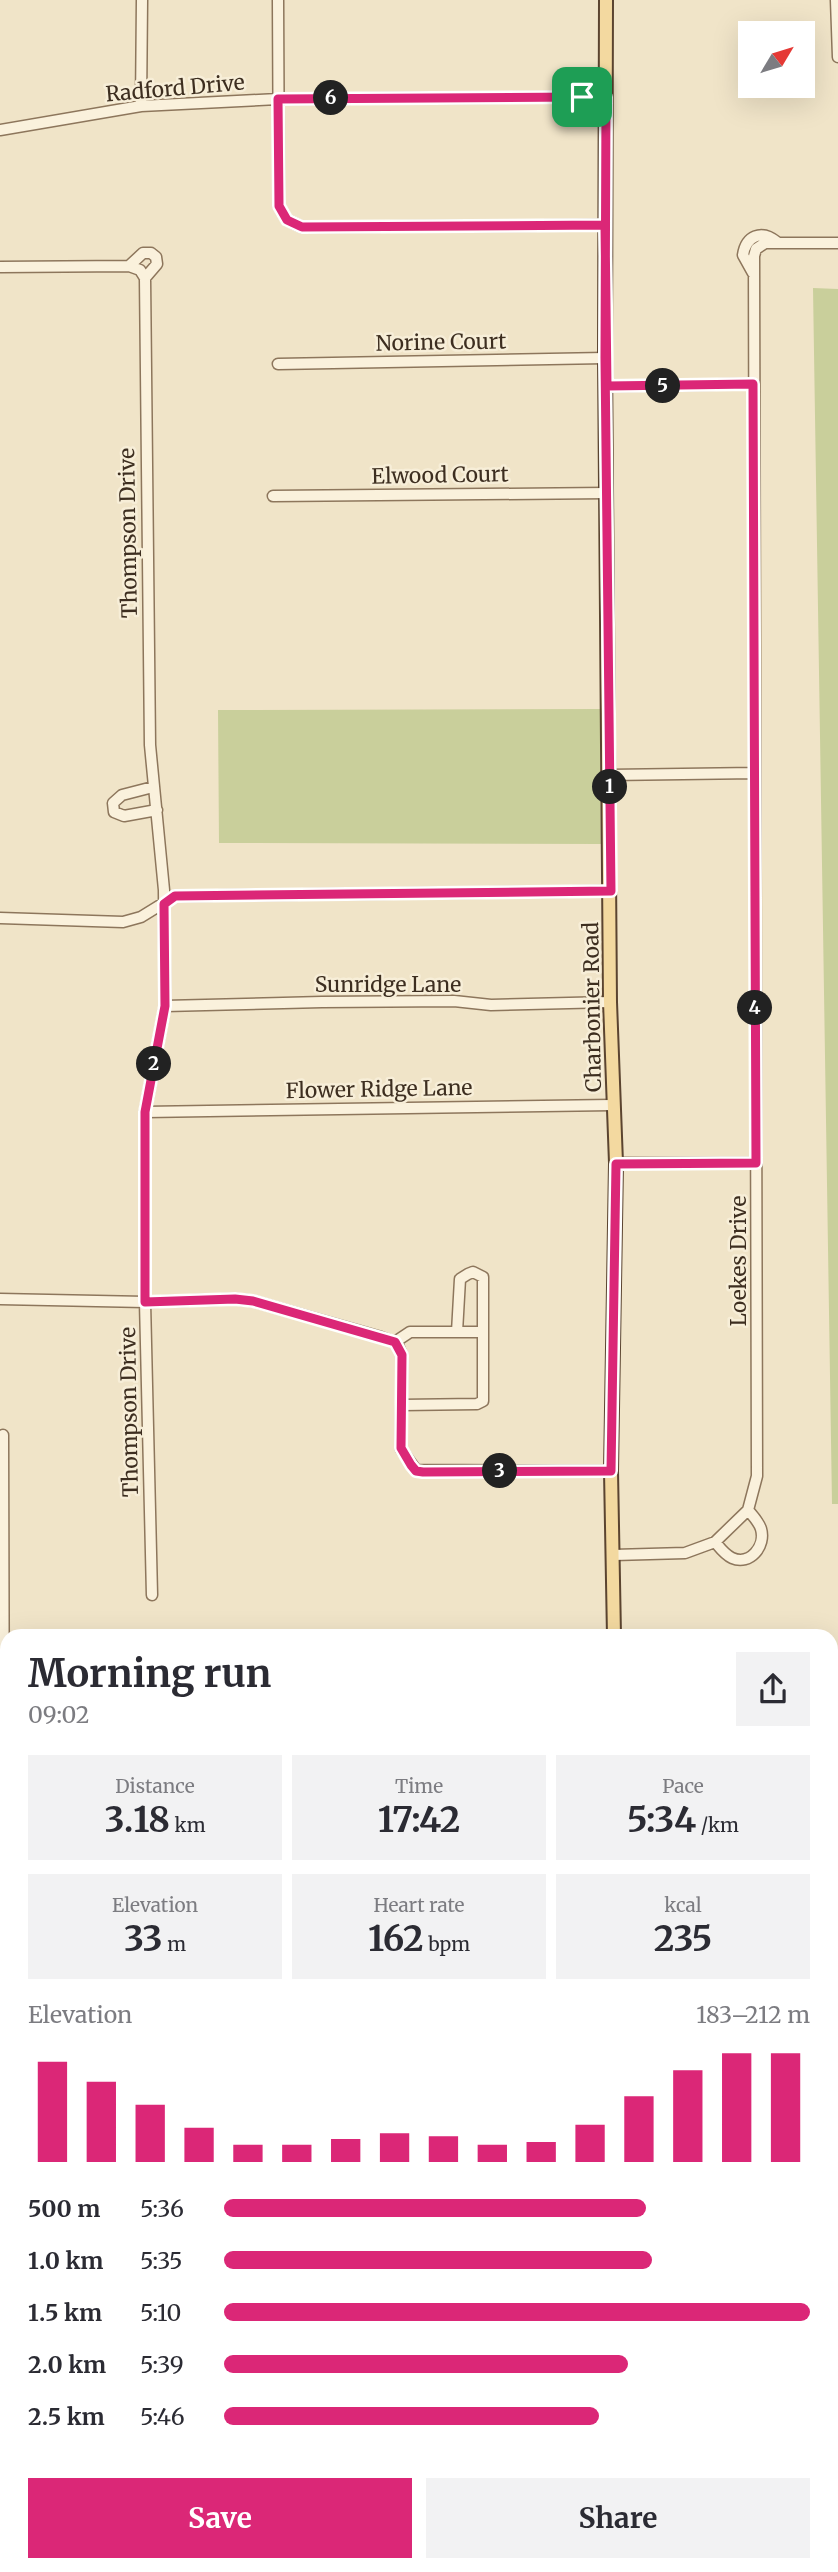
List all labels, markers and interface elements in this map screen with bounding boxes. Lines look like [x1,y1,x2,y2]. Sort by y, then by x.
north arrow [738,21,816,98]
map controls [738,21,815,98]
pin [552,67,612,127]
street label: Radford Drive [104,68,246,108]
icon: arrive [563,78,601,116]
pin: 6 [314,80,348,116]
text: 6 [325,85,336,109]
street label: Norine Court [375,327,507,357]
pin: 5 [646,368,680,404]
text: 5 [657,373,668,397]
street label: Thompson Drive [113,448,143,618]
street label: Elwood Court [371,460,509,490]
pin: 1 [592,770,628,804]
text: 1 [605,774,614,798]
street label: Charbonier Road [577,921,607,1092]
street label: Sunridge Lane [315,971,461,998]
pin: 4 [738,990,772,1026]
text: 4 [748,995,761,1019]
pin: 2 [136,1046,172,1082]
text: 2 [148,1051,159,1075]
street label: Flower Ridge Lane [285,1074,473,1104]
street label: Loekes Drive [725,1196,752,1326]
street label: Thompson Drive [114,1327,144,1497]
pin: 3 [482,1454,518,1488]
text: 3 [494,1458,505,1482]
text: Morning run [28,1650,271,1697]
button: share [736,1652,810,1726]
text: 09:02 [28,1700,89,1729]
text: Distance [115,1774,195,1798]
text: Time [395,1774,443,1798]
text: Pace [662,1774,704,1798]
text: 3.18 [105,1798,170,1842]
text: 17:42 [378,1798,460,1842]
text: 5:34 [627,1798,696,1842]
text: km [170,1813,206,1837]
text: /km [696,1813,739,1837]
text: Elevation [112,1893,198,1917]
text: Heart rate [374,1893,464,1917]
text: kcal [664,1893,702,1917]
text: 33 [124,1917,163,1961]
text: 162 [368,1917,424,1961]
text: 235 [654,1917,712,1961]
text: m [163,1932,186,1956]
text: bpm [424,1932,470,1956]
text: Elevation [28,2000,132,2029]
text: 183–212 m [696,2000,810,2029]
text: 500 m [28,2194,100,2223]
text: 5:36 [140,2194,184,2223]
text: 1.0 km [28,2246,103,2275]
text: 5:35 [140,2246,182,2275]
text: 1.5 km [28,2298,102,2327]
text: 5:10 [140,2298,181,2327]
text: 2.0 km [28,2350,106,2379]
text: 5:39 [140,2350,184,2379]
text: 2.5 km [28,2402,105,2431]
text: 5:46 [140,2402,185,2431]
button: Save [28,2478,412,2558]
button: Share [426,2478,810,2558]

